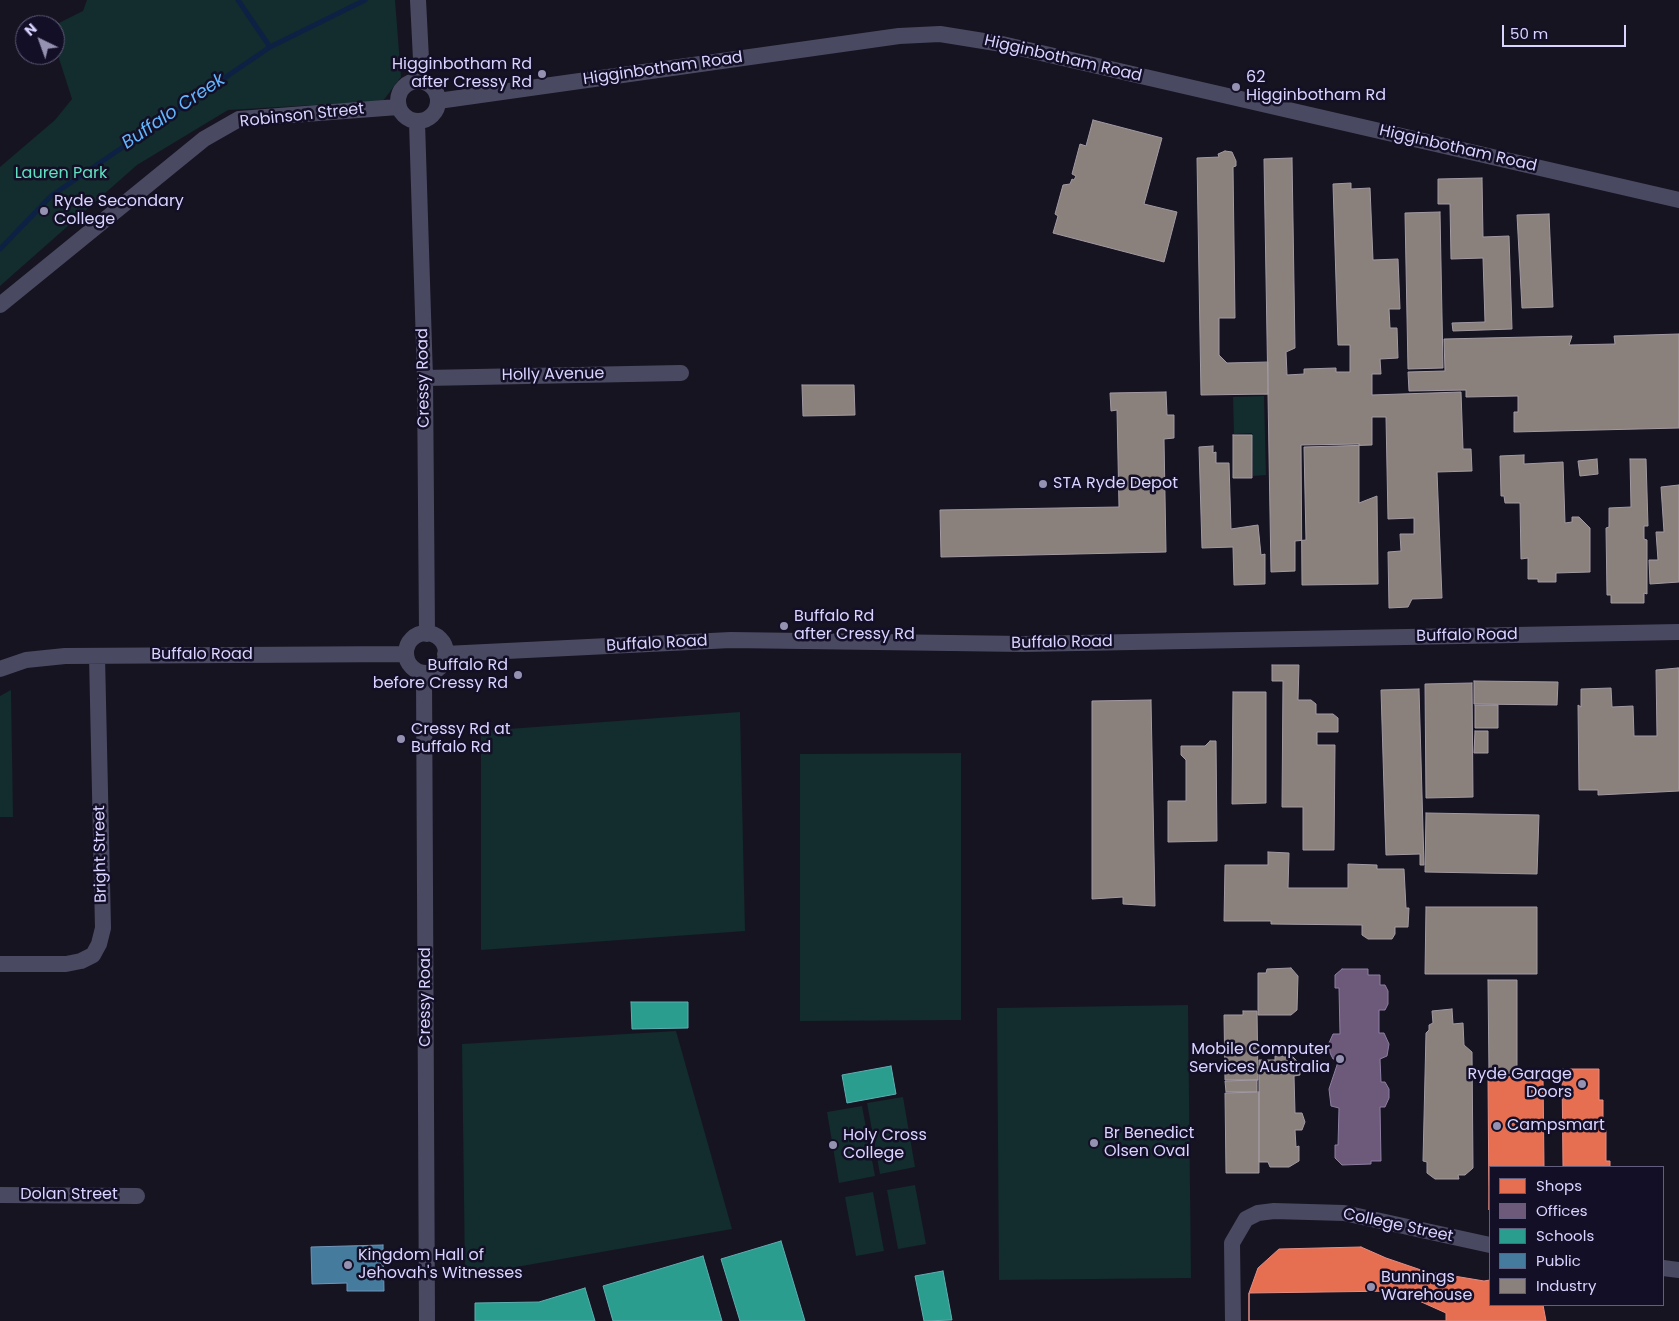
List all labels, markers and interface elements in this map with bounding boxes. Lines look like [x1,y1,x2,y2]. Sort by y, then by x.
north arrow [15,15,65,65]
scale bar [1504,15,1628,47]
text: N [20,19,41,41]
text: 50 m [1510,23,1548,44]
street label: Higginbotham Road [982,32,1144,86]
street label: Higginbotham Road [582,48,744,90]
place label: Higginbotham Rd after Cressy Rd [392,55,532,93]
marker: Higginbotham Rd after Cressy Rd [536,68,548,80]
place label: 62 Higginbotham Rd [1246,68,1386,106]
water label: Buffalo Creek [118,69,230,155]
marker: 62 Higginbotham Rd [1230,81,1242,93]
street label: Robinson Street [239,100,365,132]
street label: Higginbotham Road [1377,122,1539,176]
park label: Lauren Park [15,164,107,184]
place label: Ryde Secondary College [54,192,184,230]
marker: Ryde Secondary College [38,205,50,217]
street label: Cressy Road [414,328,434,428]
street label: Holly Avenue [502,365,604,385]
place label: STA Ryde Depot [1053,474,1178,494]
marker: STA Ryde Depot [1037,478,1049,490]
place label: Buffalo Rd after Cressy Rd [794,607,915,645]
marker: Buffalo Rd after Cressy Rd [778,620,790,632]
street label: Buffalo Road [1416,626,1518,646]
street label: Buffalo Road [606,632,708,656]
street label: Buffalo Road [1011,633,1113,653]
street label: Buffalo Road [151,645,253,665]
place label: Buffalo Rd before Cressy Rd [373,656,508,694]
marker: Buffalo Rd before Cressy Rd [512,669,524,681]
place label: Cressy Rd at Buffalo Rd [411,720,511,758]
marker: Cressy Rd at Buffalo Rd [395,733,407,745]
street label: Bright Street [91,805,111,903]
street label: Cressy Road [416,947,436,1047]
place label: Mobile Computer Services Australia [1189,1040,1330,1078]
marker: Mobile Computer Services Australia [1334,1053,1346,1065]
place label: Ryde Garage Doors [1467,1065,1572,1103]
marker: Ryde Garage Doors [1576,1078,1588,1090]
place label: Campsmart [1507,1116,1605,1136]
marker: Campsmart [1491,1120,1503,1132]
place label: Br Benedict Olsen Oval [1104,1124,1194,1162]
place label: Holy Cross College [843,1126,927,1164]
marker: Br Benedict Olsen Oval [1088,1137,1100,1149]
marker: Holy Cross College [827,1139,839,1151]
legend [1489,1166,1664,1306]
text: Shops [1536,1175,1582,1196]
street label: Dolan Street [20,1185,118,1205]
text: Offices [1536,1200,1588,1221]
street label: College Street [1341,1205,1455,1247]
text: Schools [1536,1225,1594,1246]
place label: Kingdom Hall of Jehovah's Witnesses [358,1246,523,1284]
text: Public [1536,1250,1581,1271]
marker: Kingdom Hall of Jehovah's Witnesses [342,1259,354,1271]
place label: Bunnings Warehouse [1381,1268,1472,1306]
text: Industry [1536,1275,1596,1296]
marker: Bunnings Warehouse [1365,1281,1377,1293]

